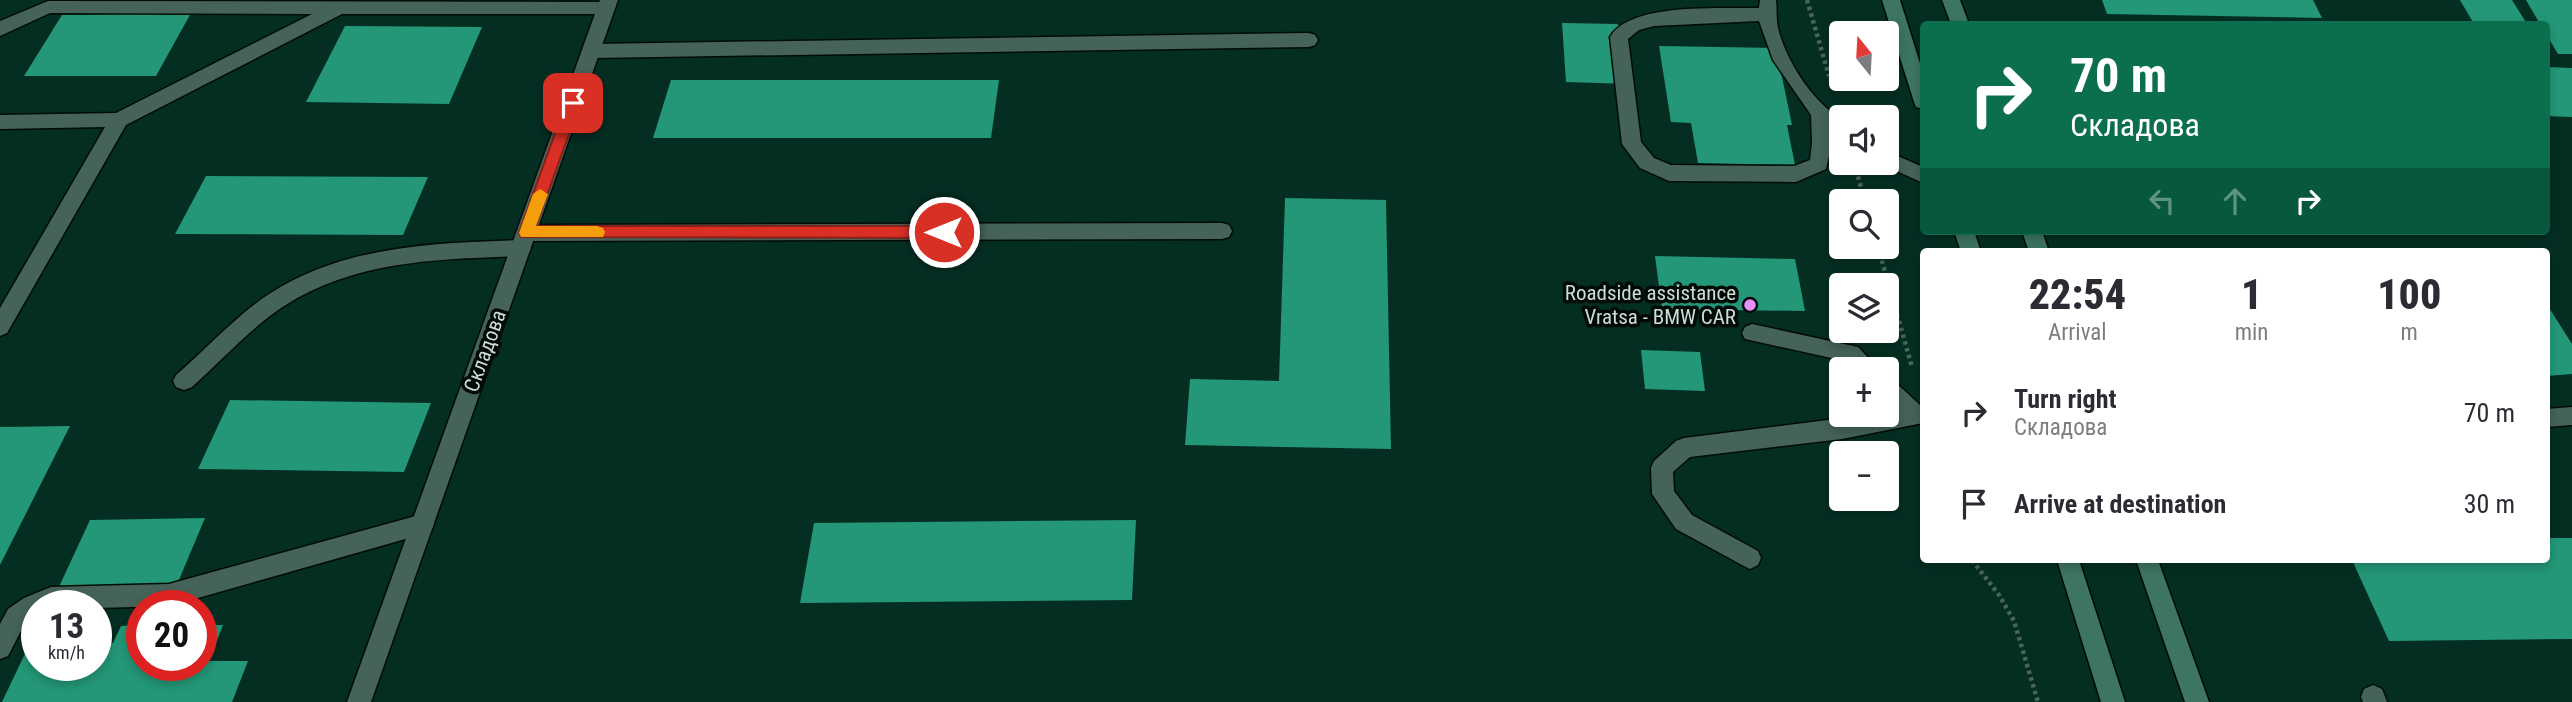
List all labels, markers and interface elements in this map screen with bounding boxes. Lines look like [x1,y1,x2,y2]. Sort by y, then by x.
north arrow [1829,21,1899,91]
map controls [1829,21,1899,511]
text: 70 m [2070,47,2167,104]
icon: right [1955,49,2046,140]
pin [543,73,603,133]
icon: arrive [554,84,592,122]
button: sound [1829,105,1899,175]
text: Складова [2070,106,2200,144]
icon: left [2143,182,2181,220]
icon: ahead [2216,182,2254,220]
icon: right [2289,182,2327,220]
button: search [1829,189,1899,259]
position arrow [907,195,981,269]
text: 22:54 [2029,270,2126,319]
text: 1 [2241,270,2262,319]
text: 100 [2377,270,2441,319]
button: layers [1829,273,1899,343]
place label: Roadside assistance Vratsa - BMW CAR [1565,281,1736,329]
marker: Roadside assistance Vratsa - BMW CAR [1742,297,1758,313]
street label: Складова [459,307,511,395]
text: Arrival [2048,319,2107,346]
text: min [2235,319,2268,346]
text: m [2401,319,2418,346]
button: + [1829,357,1899,427]
text: Turn right [2014,384,2116,414]
icon: right [1955,394,1993,432]
text: 70 m [2464,398,2515,428]
text: Складова [2014,414,2107,441]
button: − [1829,441,1899,511]
icon: arrive [1955,485,1993,523]
text: Arrive at destination [2014,489,2226,519]
text: 30 m [2464,489,2515,519]
speed limit sign: 20 [126,590,217,681]
text: 13 [49,606,84,647]
text: km/h [48,642,85,663]

